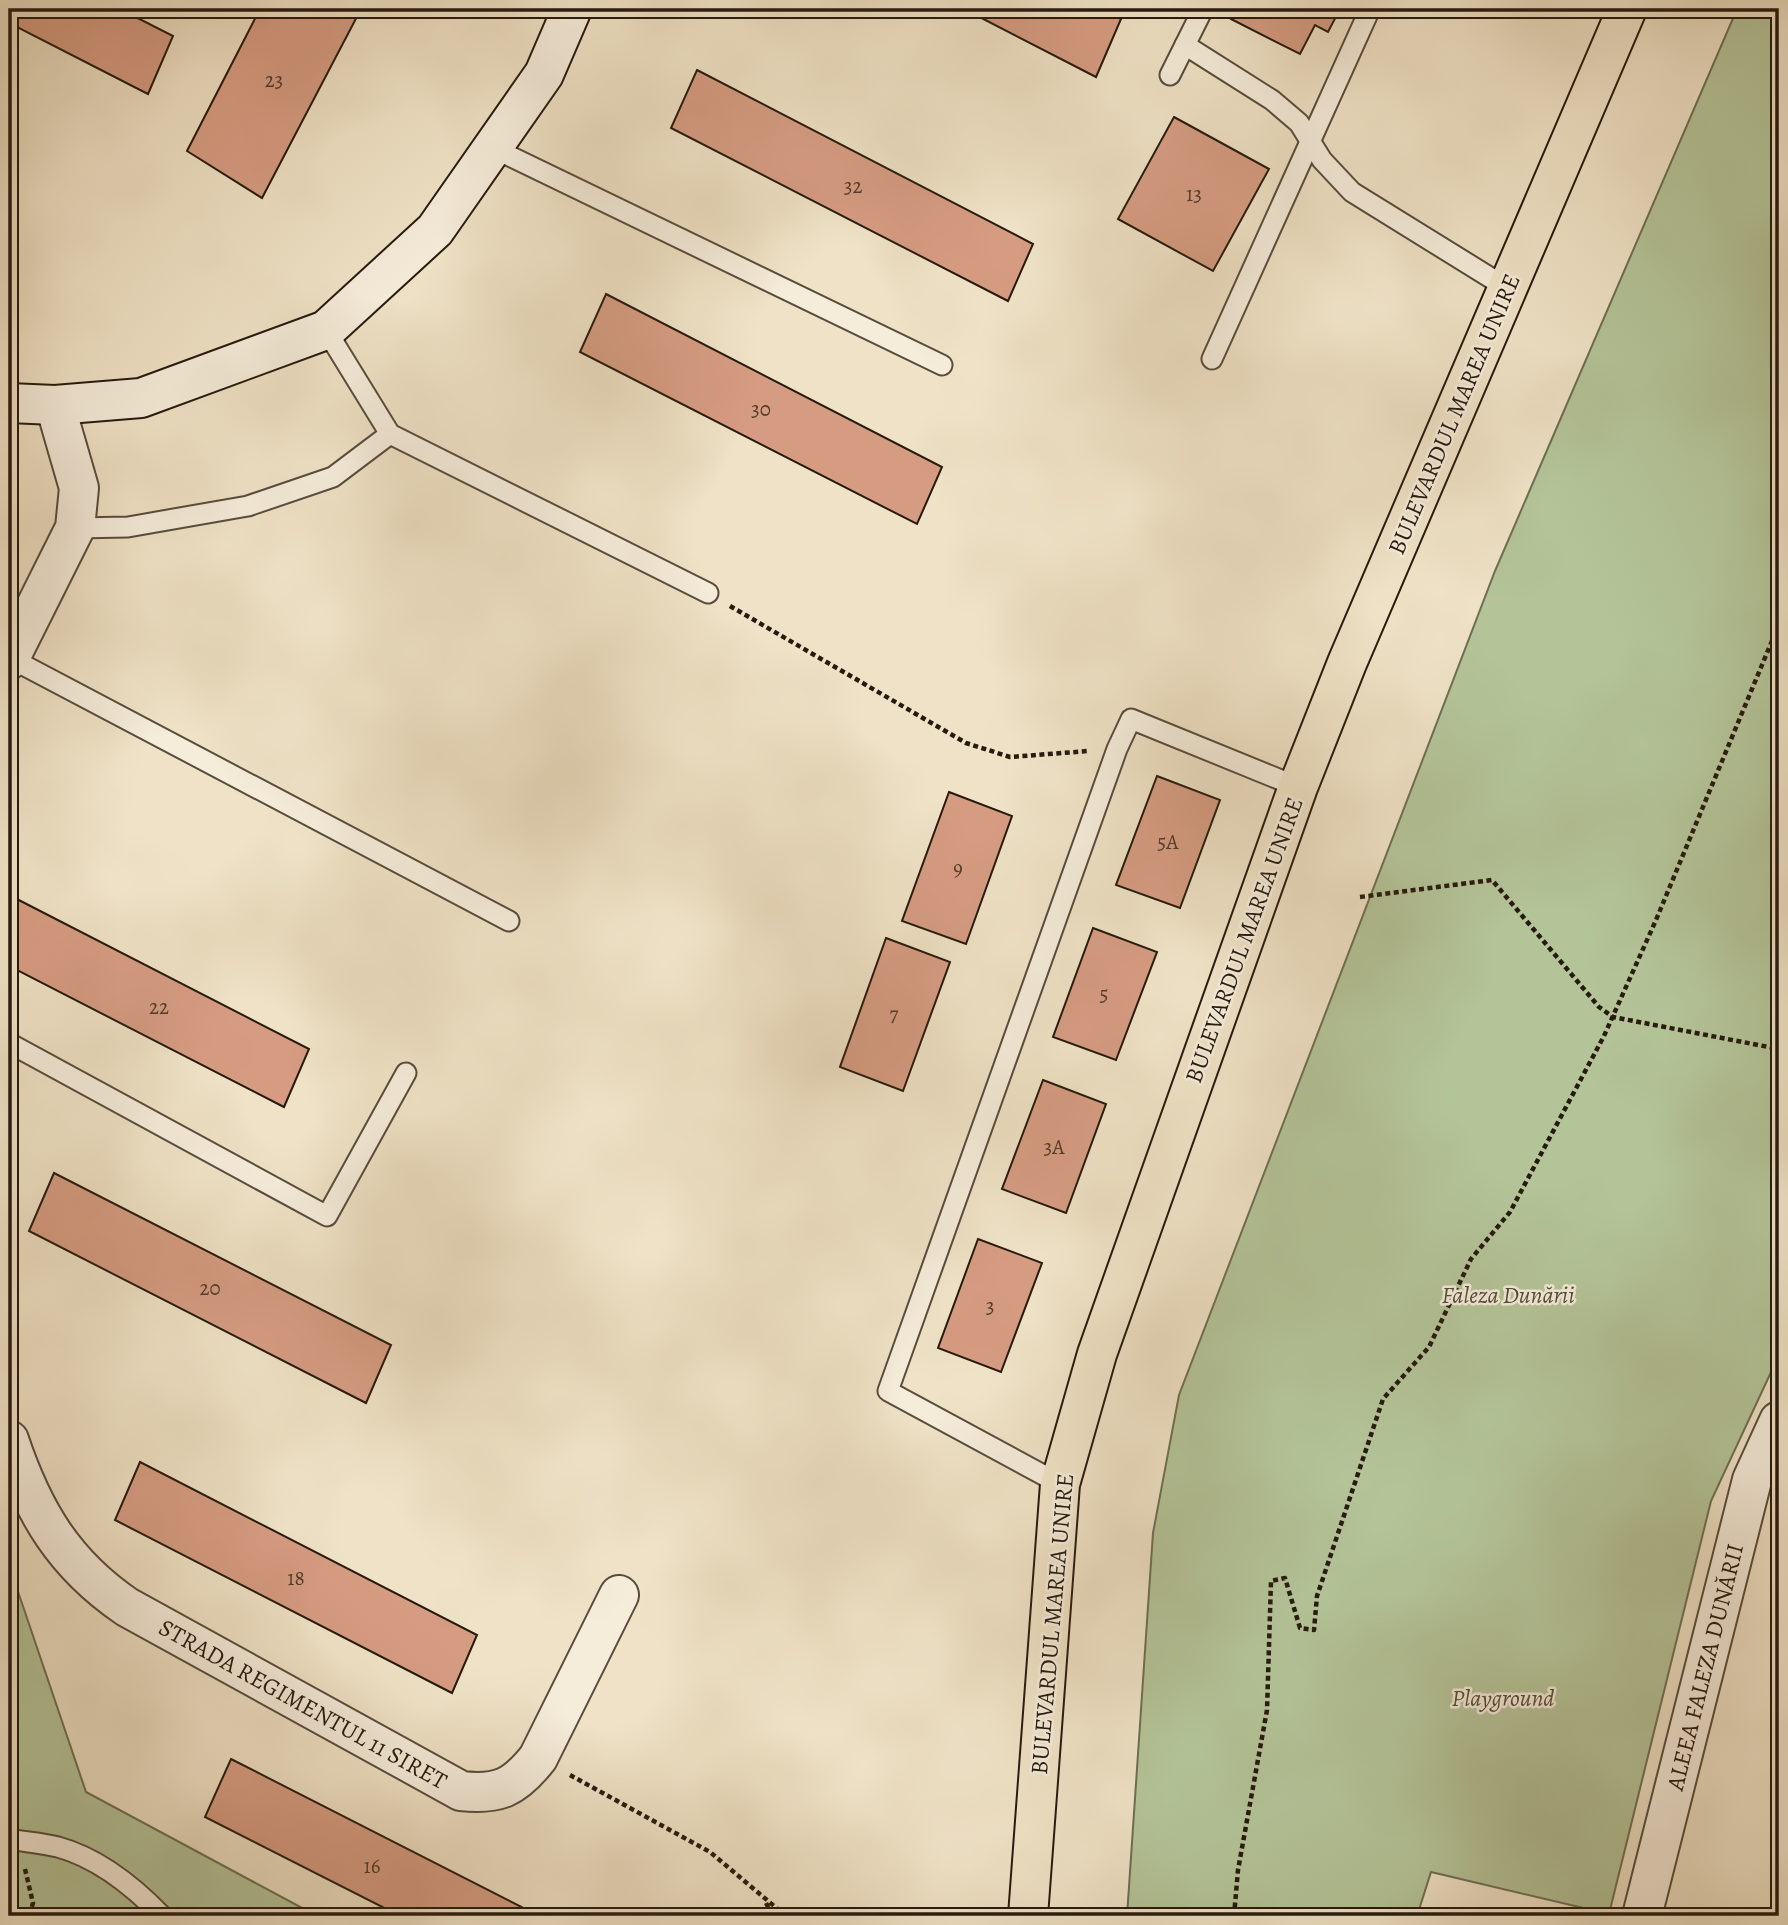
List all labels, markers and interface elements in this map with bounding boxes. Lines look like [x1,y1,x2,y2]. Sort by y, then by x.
house number: 23 [265,66,283,94]
house number: 32 [844,172,862,200]
house number: 13 [1186,180,1202,208]
street label: BULEVARDUL MAREA UNIRE [1380,269,1528,559]
house number: 30 [751,395,771,423]
street label: BULEVARDUL MAREA UNIRE [1177,793,1311,1087]
house number: 5A [1157,828,1179,856]
house number: 9 [953,854,963,882]
house number: 5 [1099,980,1109,1008]
house number: 22 [149,993,169,1021]
house number: 7 [890,1000,899,1028]
house number: 3A [1044,1133,1065,1161]
house number: 20 [199,1274,221,1302]
park label: Faleza Dunării [1441,1279,1575,1311]
house number: 3 [986,1292,994,1320]
street label: BULEVARDUL MAREA UNIRE [1023,1472,1081,1776]
street label: ALEEA FALEZA DUNĂRII [1659,1540,1751,1795]
house number: 18 [287,1564,305,1592]
street label: STRADA REGIMENTUL 11 SIRET [153,1611,453,1797]
park label: Playground [1452,1682,1554,1714]
house number: 16 [364,1852,381,1880]

